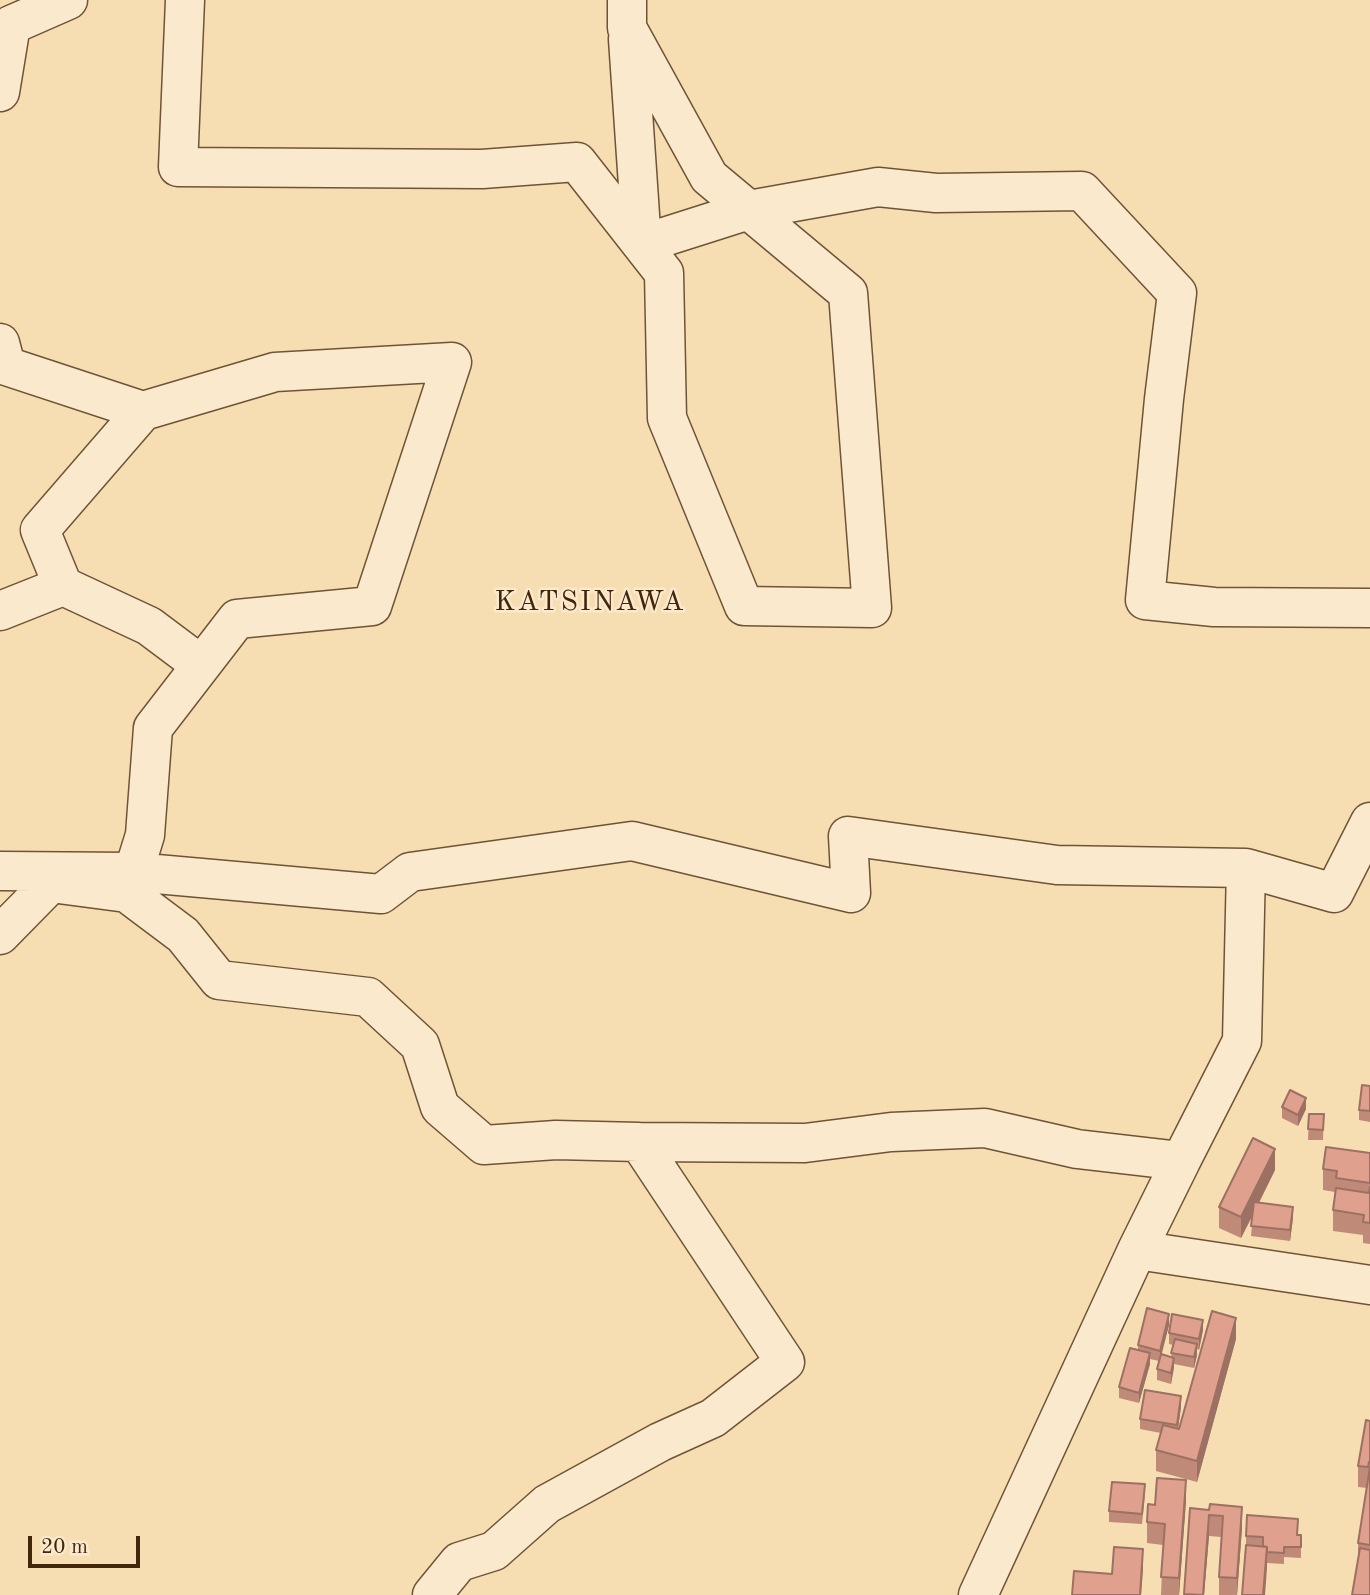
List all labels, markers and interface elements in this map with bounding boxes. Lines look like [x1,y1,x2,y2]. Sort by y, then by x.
district label: KATSINAWA [496,586,684,620]
scale bar [32,1522,144,1566]
text: 20 m [41,1537,88,1558]

